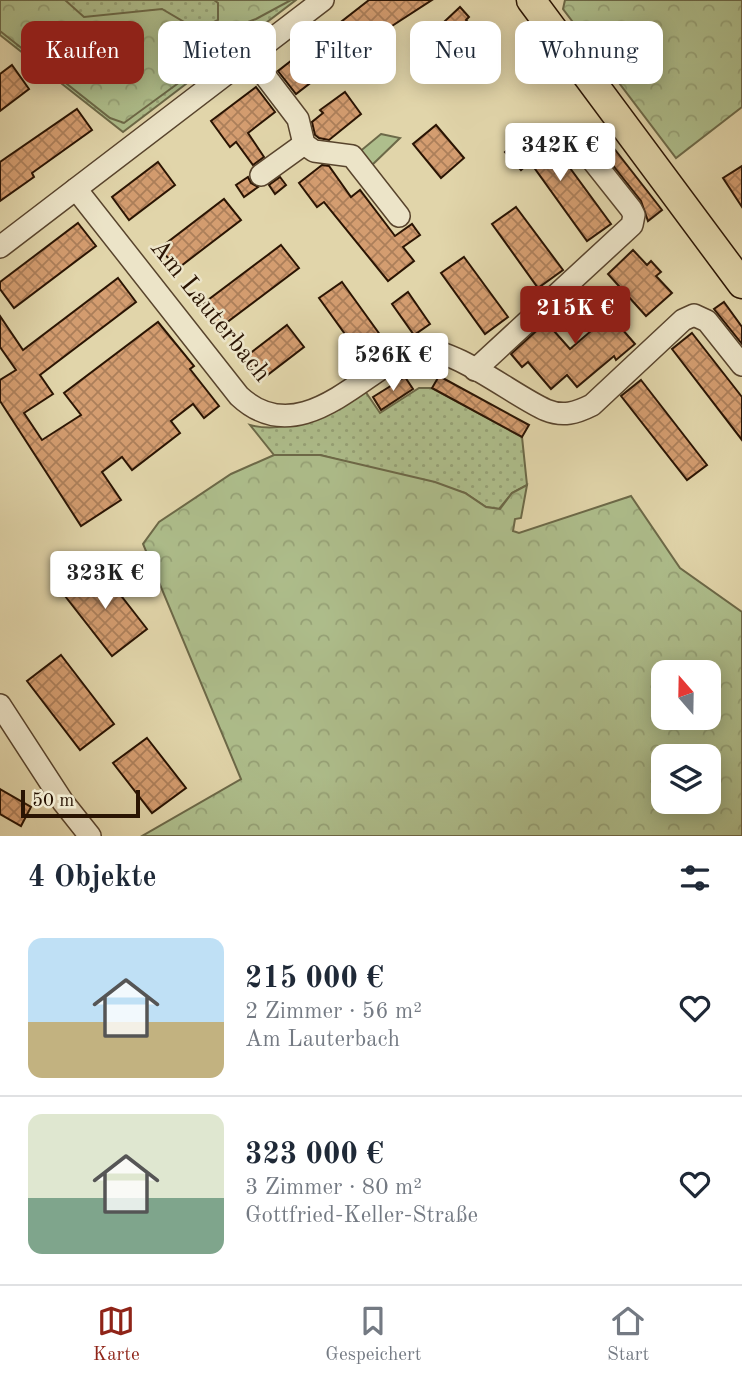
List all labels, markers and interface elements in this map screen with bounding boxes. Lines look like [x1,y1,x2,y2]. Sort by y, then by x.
chip: Kaufen [21,21,144,84]
chip: Mieten [158,21,276,84]
chip: Filter [290,21,396,84]
chip: Neu [410,21,501,84]
chip: Wohnung [515,21,663,84]
pin: 342K € [503,124,617,183]
text: 342K € [521,134,599,157]
street label: Am Lauterbach [145,235,275,387]
pin: 215K € [518,286,632,346]
text: 215K € [536,297,614,320]
pin: 526K € [336,334,450,393]
text: 526K € [354,344,432,367]
pin: 323K € [48,552,162,611]
text: 323K € [66,562,144,585]
north arrow [651,660,721,730]
map controls [651,660,721,814]
button: layers [651,744,721,814]
scale bar [21,787,140,819]
text: 50 m [32,792,74,811]
icon: filters [676,859,714,897]
text: 4 Objekte [28,863,157,893]
text: 215 000 € [245,964,384,994]
icon: home [84,966,168,1050]
icon: heart [676,989,714,1027]
text: 2 Zimmer · 56 m² [245,1000,422,1023]
text: Am Lauterbach [245,1028,400,1051]
text: 323 000 € [245,1140,384,1170]
icon: home [84,1142,168,1226]
icon: heart [676,1165,714,1203]
text: 3 Zimmer · 80 m² [245,1176,422,1199]
text: Gottfried-Keller-Straße [245,1204,478,1227]
tab: Karte [93,1302,140,1367]
tab: Gespeichert [325,1302,421,1367]
tab: Start [607,1302,649,1367]

